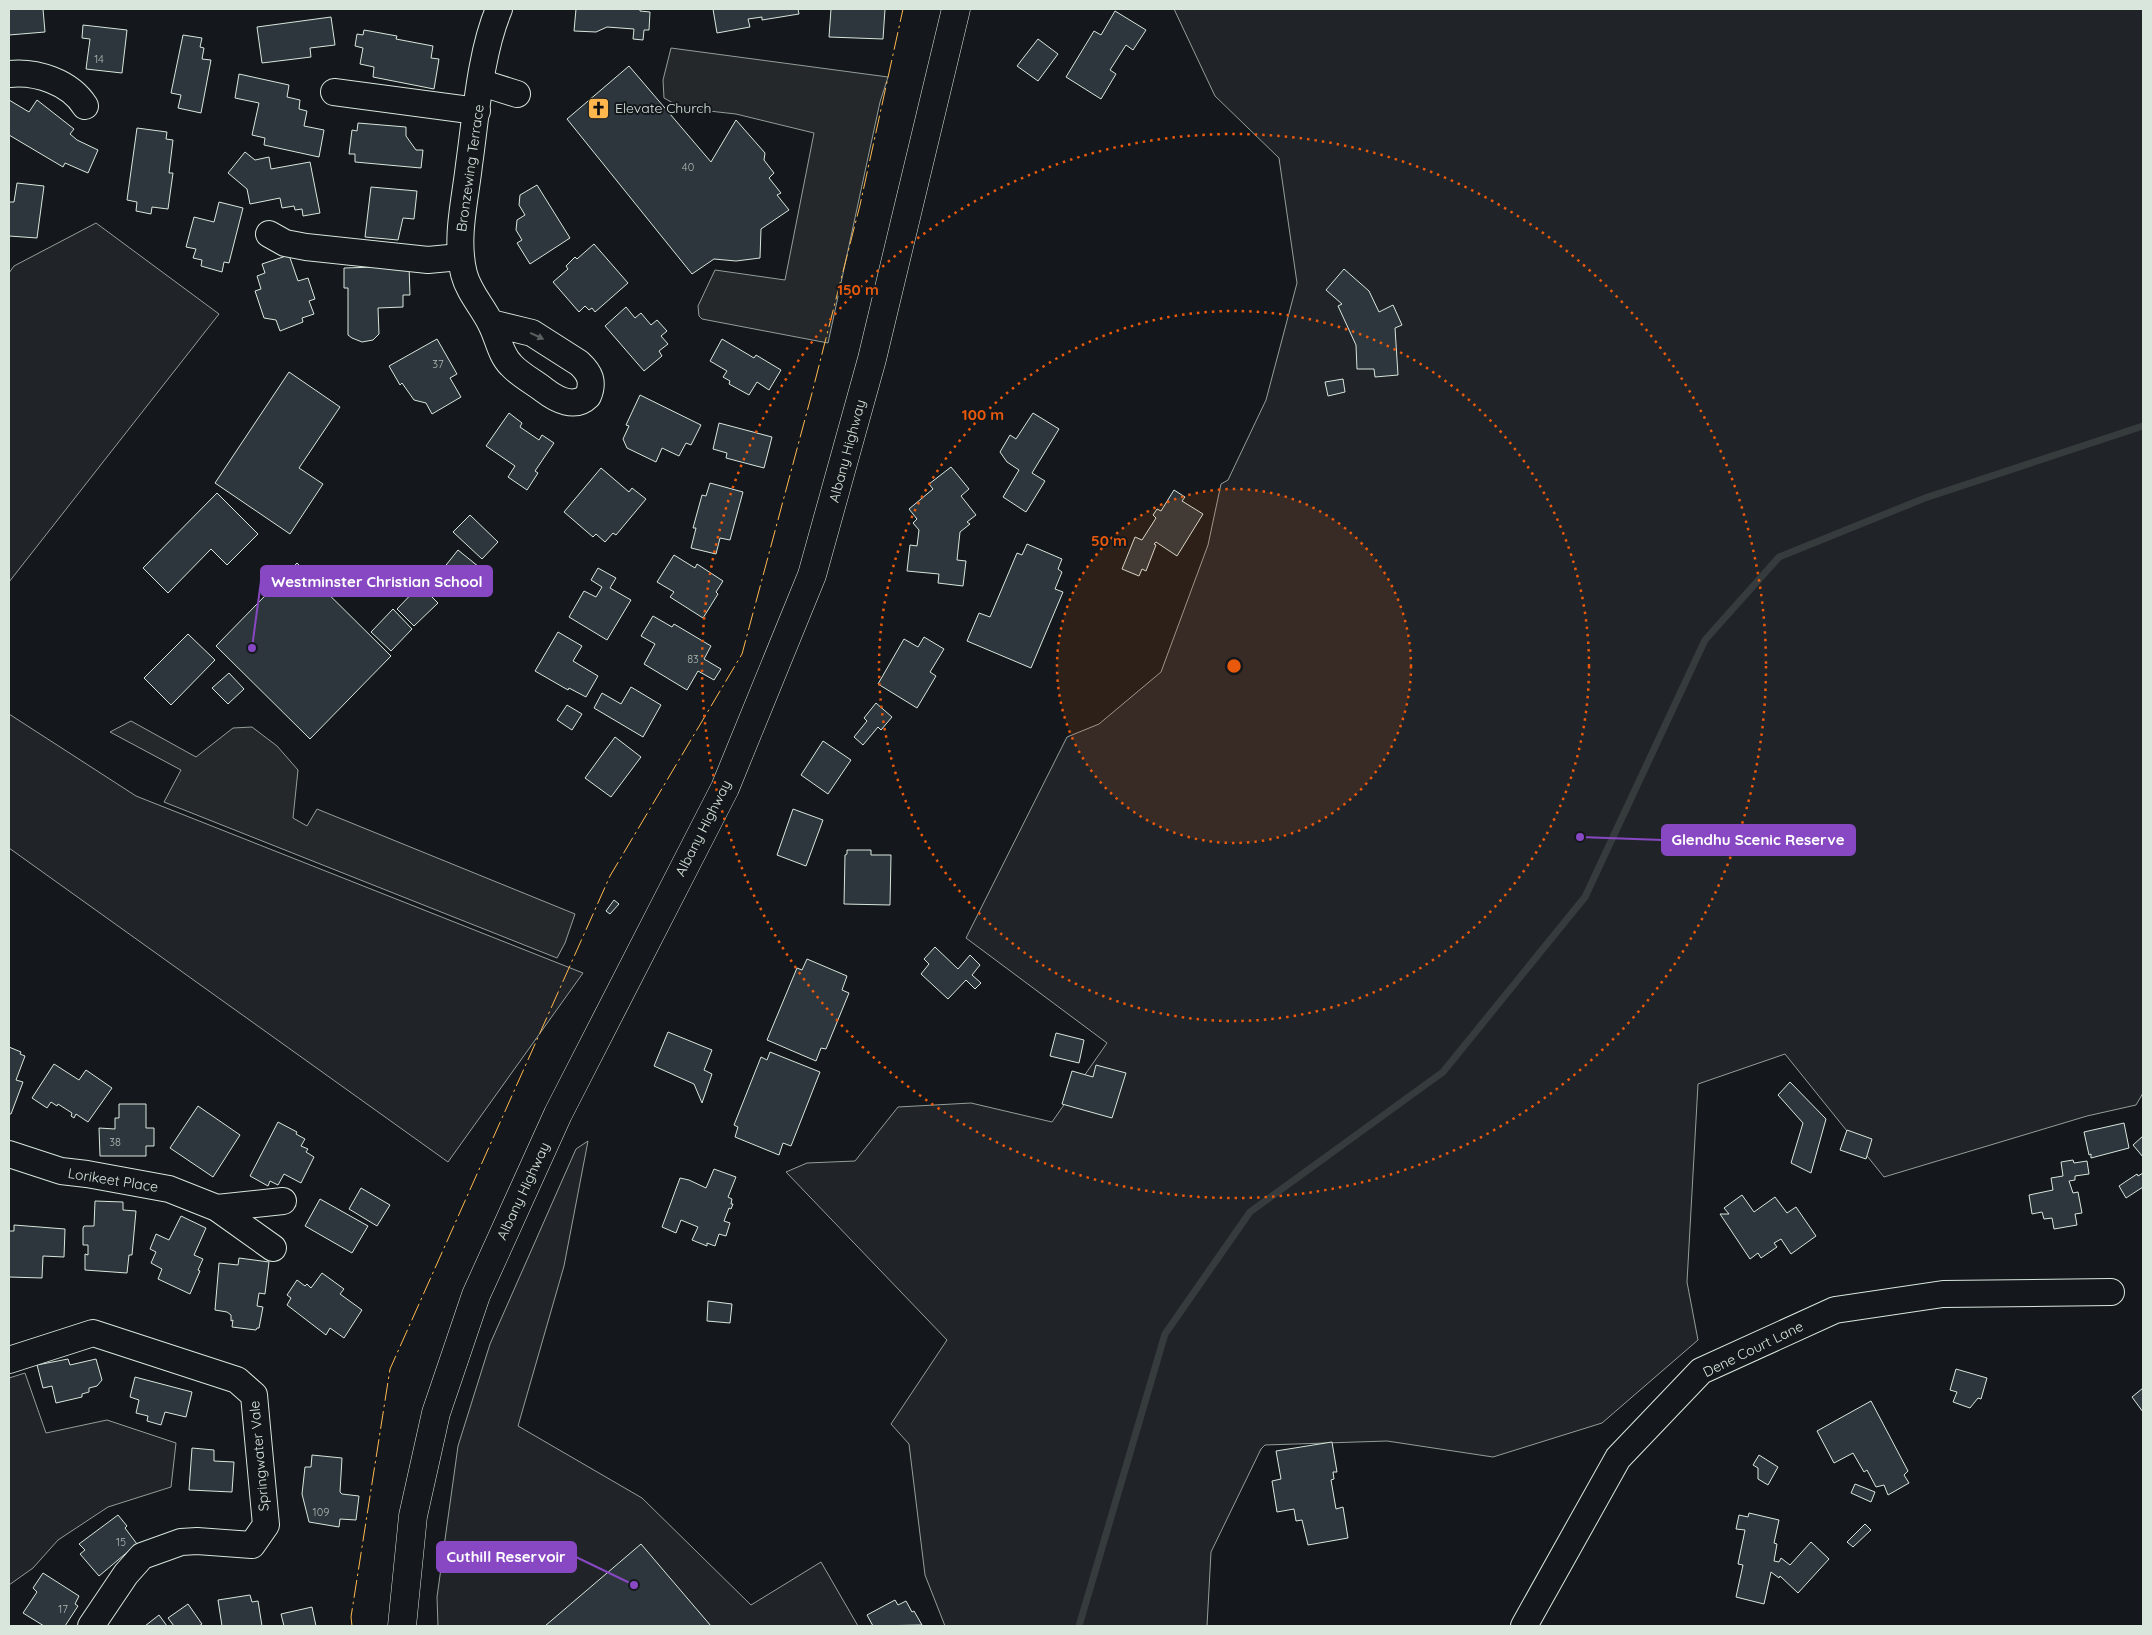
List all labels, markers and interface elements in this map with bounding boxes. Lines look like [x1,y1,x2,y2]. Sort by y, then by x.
house number: 14 [94,52,104,66]
church icon: Elevate Church [587,96,611,120]
place label: Elevate Church [615,99,712,117]
street label: Bronzewing Terrace [452,103,488,233]
house number: 40 [682,160,694,174]
text: 150 m [837,280,879,299]
one-way arrow [530,333,544,341]
house number: 37 [432,357,444,371]
street label: Albany Highway [825,398,869,504]
text: 100 m [962,405,1004,424]
text: 50 m [1091,531,1127,550]
callout: Westminster Christian School [261,566,492,596]
text: Westminster Christian School [271,572,483,591]
house number: 83 [687,652,699,666]
centre of rings [1225,657,1243,675]
street label: Albany Highway [671,777,735,879]
callout: Glendhu Scenic Reserve [1662,825,1855,855]
text: Glendhu Scenic Reserve [1671,830,1845,849]
house number: 38 [109,1135,121,1149]
street label: Albany Highway [492,1139,554,1243]
street label: Lorikeet Place [67,1164,159,1196]
street label: Dene Court Lane [1700,1317,1806,1381]
street label: Springwater Vale [245,1400,273,1512]
house number: 109 [313,1505,329,1519]
house number: 15 [116,1535,126,1549]
callout: Cuthill Reservoir [437,1542,576,1572]
text: Cuthill Reservoir [446,1547,566,1566]
house number: 17 [58,1602,68,1616]

